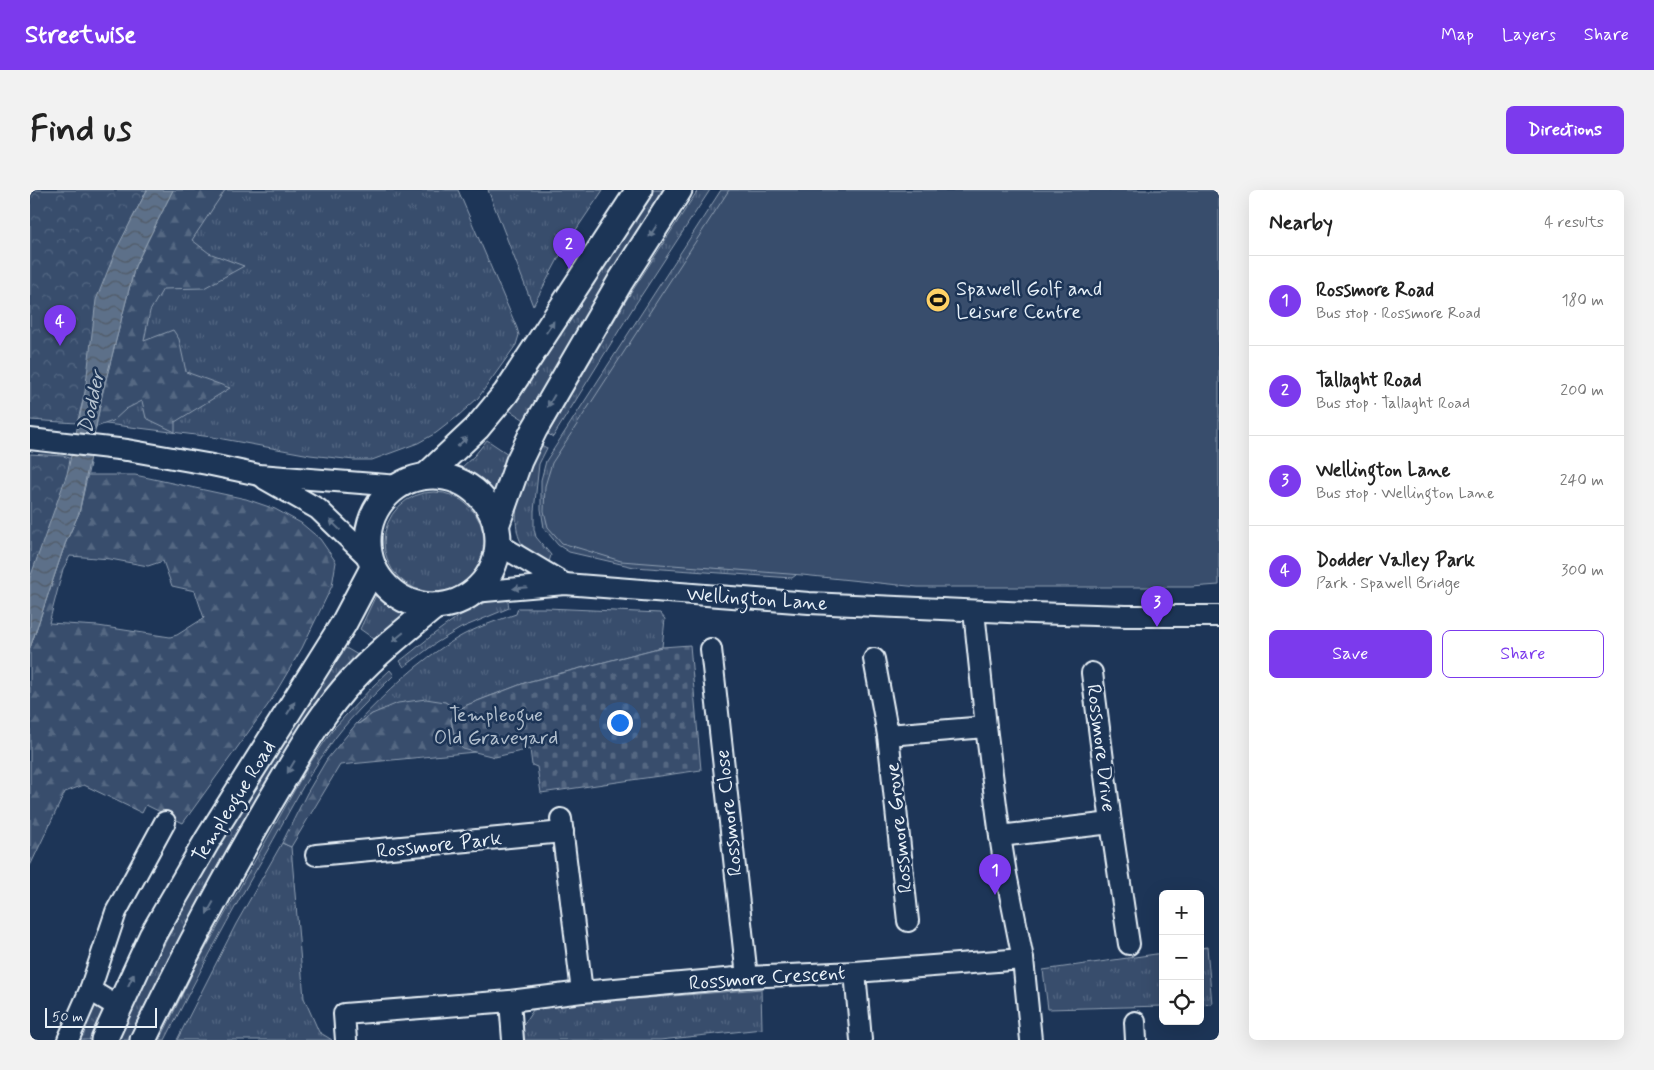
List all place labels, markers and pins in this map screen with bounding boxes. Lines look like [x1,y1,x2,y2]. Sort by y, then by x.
pin: 2 [553,228,585,269]
place label: Spawell Golf and Leisure Centre [956,276,1102,326]
sports icon: Spawell Golf and Leisure Centre [925,287,951,313]
pin: 4 [44,305,76,346]
pin: 3 [1141,586,1173,627]
pin: 1 [979,854,1011,895]

